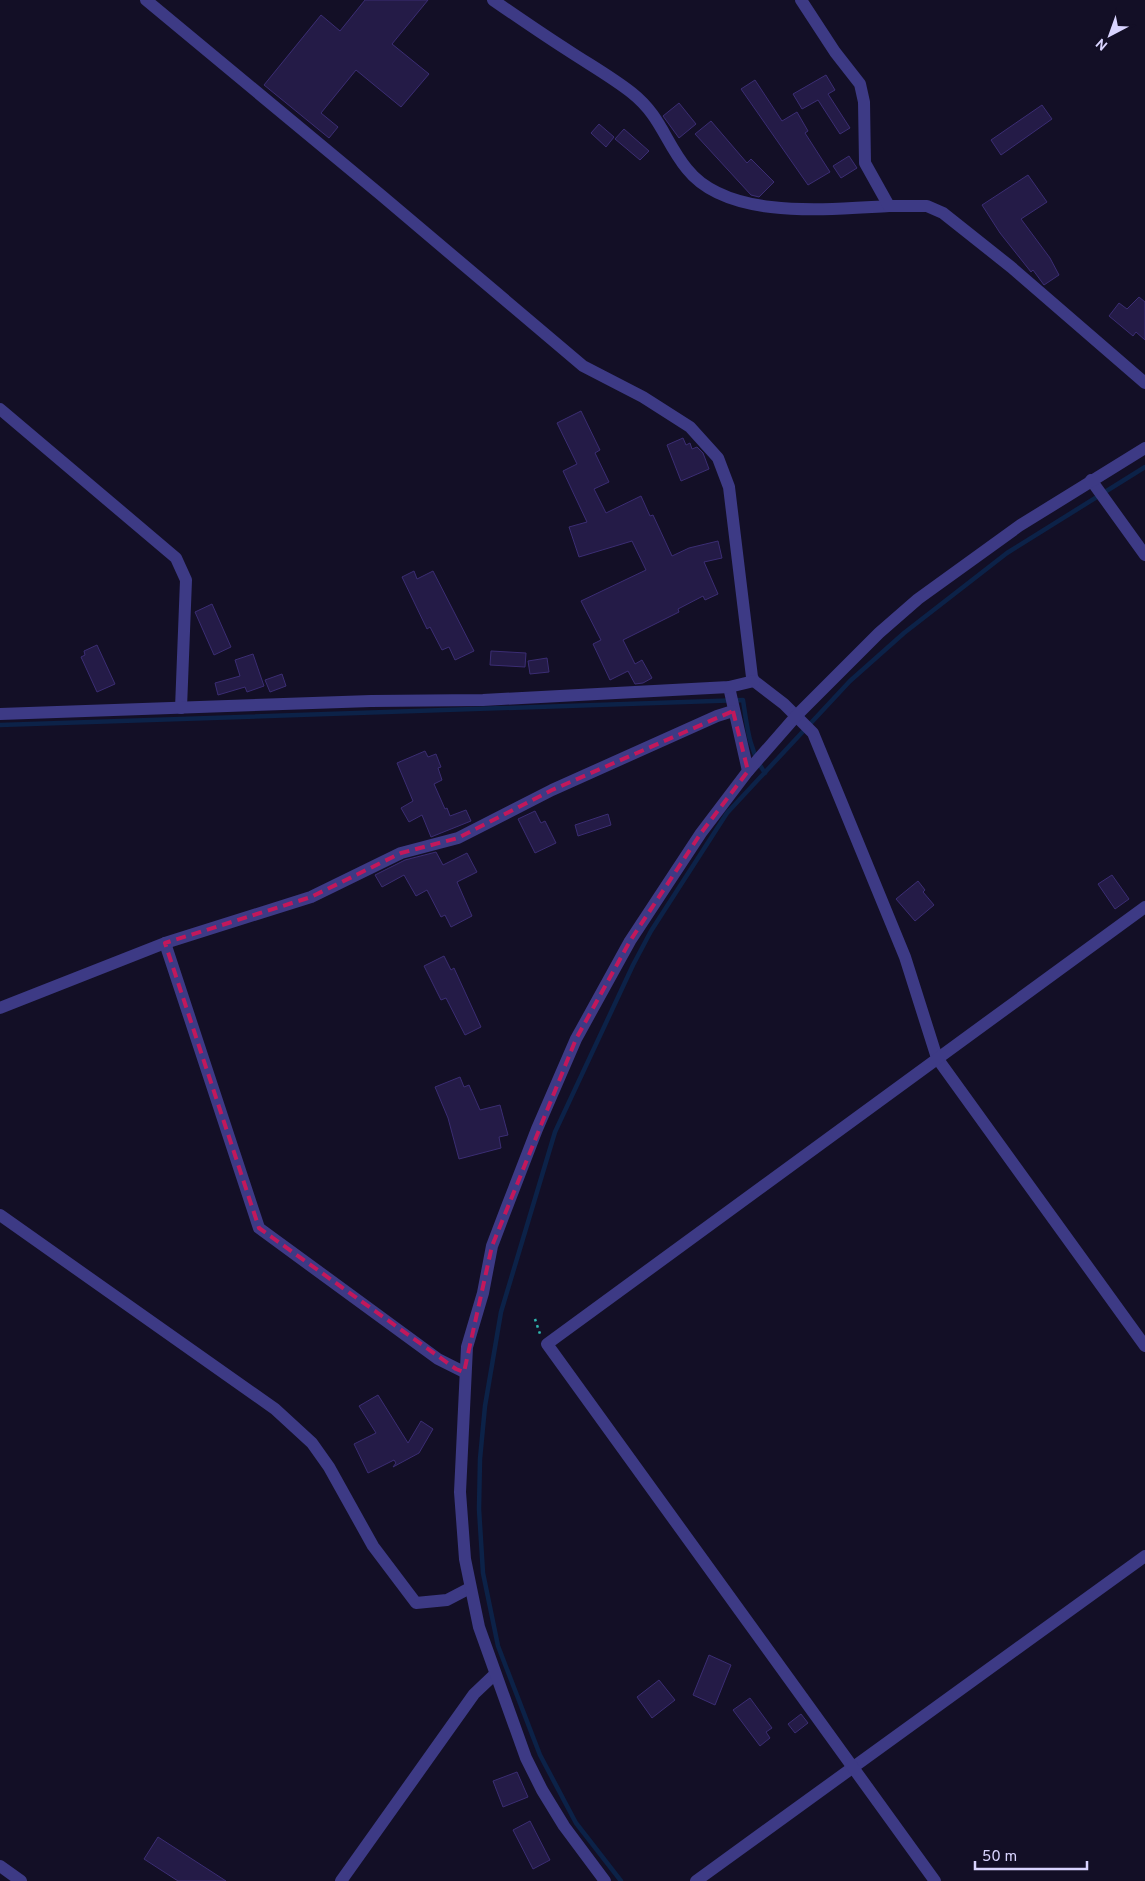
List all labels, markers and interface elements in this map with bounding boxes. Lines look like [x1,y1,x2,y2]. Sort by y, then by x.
north arrow [1085,10,1135,60]
text: N [1093,34,1112,53]
scale bar [975,1838,1088,1870]
text: 50 m [982,1848,1017,1867]

